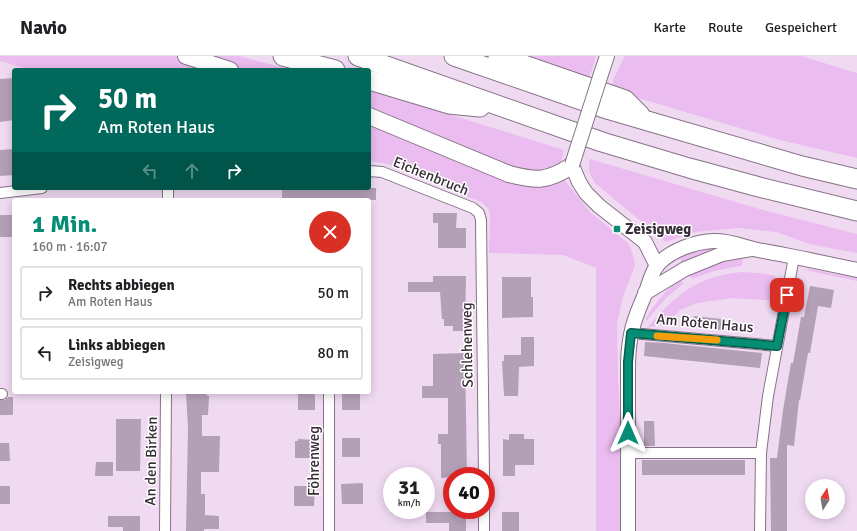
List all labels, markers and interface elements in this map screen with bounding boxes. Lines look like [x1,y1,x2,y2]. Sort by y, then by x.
text: Navio [20,16,67,40]
text: Karte [653,19,686,36]
text: Route [708,19,743,36]
text: Gespeichert [765,19,837,36]
text: 50 m [98,82,157,116]
icon: right [32,84,84,136]
text: Am Roten Haus [98,116,215,138]
street label: Eichenbruch [390,153,472,199]
icon: left [139,160,161,182]
icon: ahead [181,160,203,182]
icon: right [223,160,245,182]
text: 1 Min. [32,209,97,239]
button: close [309,211,351,253]
place label: Zeisigweg [625,220,691,238]
marker: Zeisigweg [612,224,622,234]
text: 160 m · 16:07 [32,239,108,255]
text: Rechts abbiegen [68,276,175,294]
pin [770,278,804,312]
icon: right [34,282,56,304]
text: 50 m [318,284,349,302]
icon: arrive [776,284,798,306]
text: Am Roten Haus [68,294,153,310]
street label: Schlehenweg [457,302,477,388]
street label: Am Roten Haus [656,310,755,336]
text: Links abbiegen [68,336,165,354]
icon: left [34,342,56,364]
text: 80 m [318,344,349,362]
text: Zeisigweg [68,354,124,370]
position arrow [607,412,649,454]
street label: An den Birken [141,416,161,506]
street label: Föhrenweg [305,426,323,496]
speed limit sign: 40 [443,467,495,519]
text: 31 [398,475,420,500]
north arrow [805,479,845,519]
map controls [805,479,845,519]
text: km/h [398,497,420,509]

